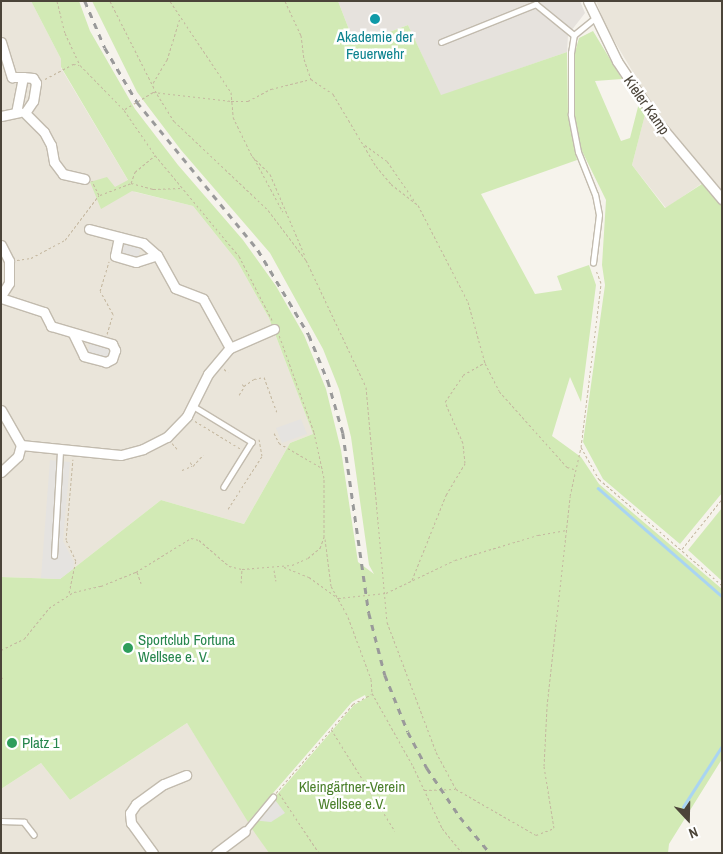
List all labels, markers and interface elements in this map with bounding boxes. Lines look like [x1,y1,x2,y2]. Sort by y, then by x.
marker: Akademie der Feuerwehr [369,13,381,25]
place label: Akademie der Feuerwehr [337,27,413,62]
street label: Kieler Kamp [620,72,674,138]
place label: Sportclub Fortuna Wellsee e. V. [138,630,235,665]
marker: Sportclub Fortuna Wellsee e. V. [122,642,134,654]
place label: Platz 1 [22,734,60,752]
marker: Platz 1 [6,737,18,749]
park label: Kleingärtner-Verein Wellsee e.V. [299,777,405,812]
north arrow [663,794,713,844]
text: N [686,823,700,843]

